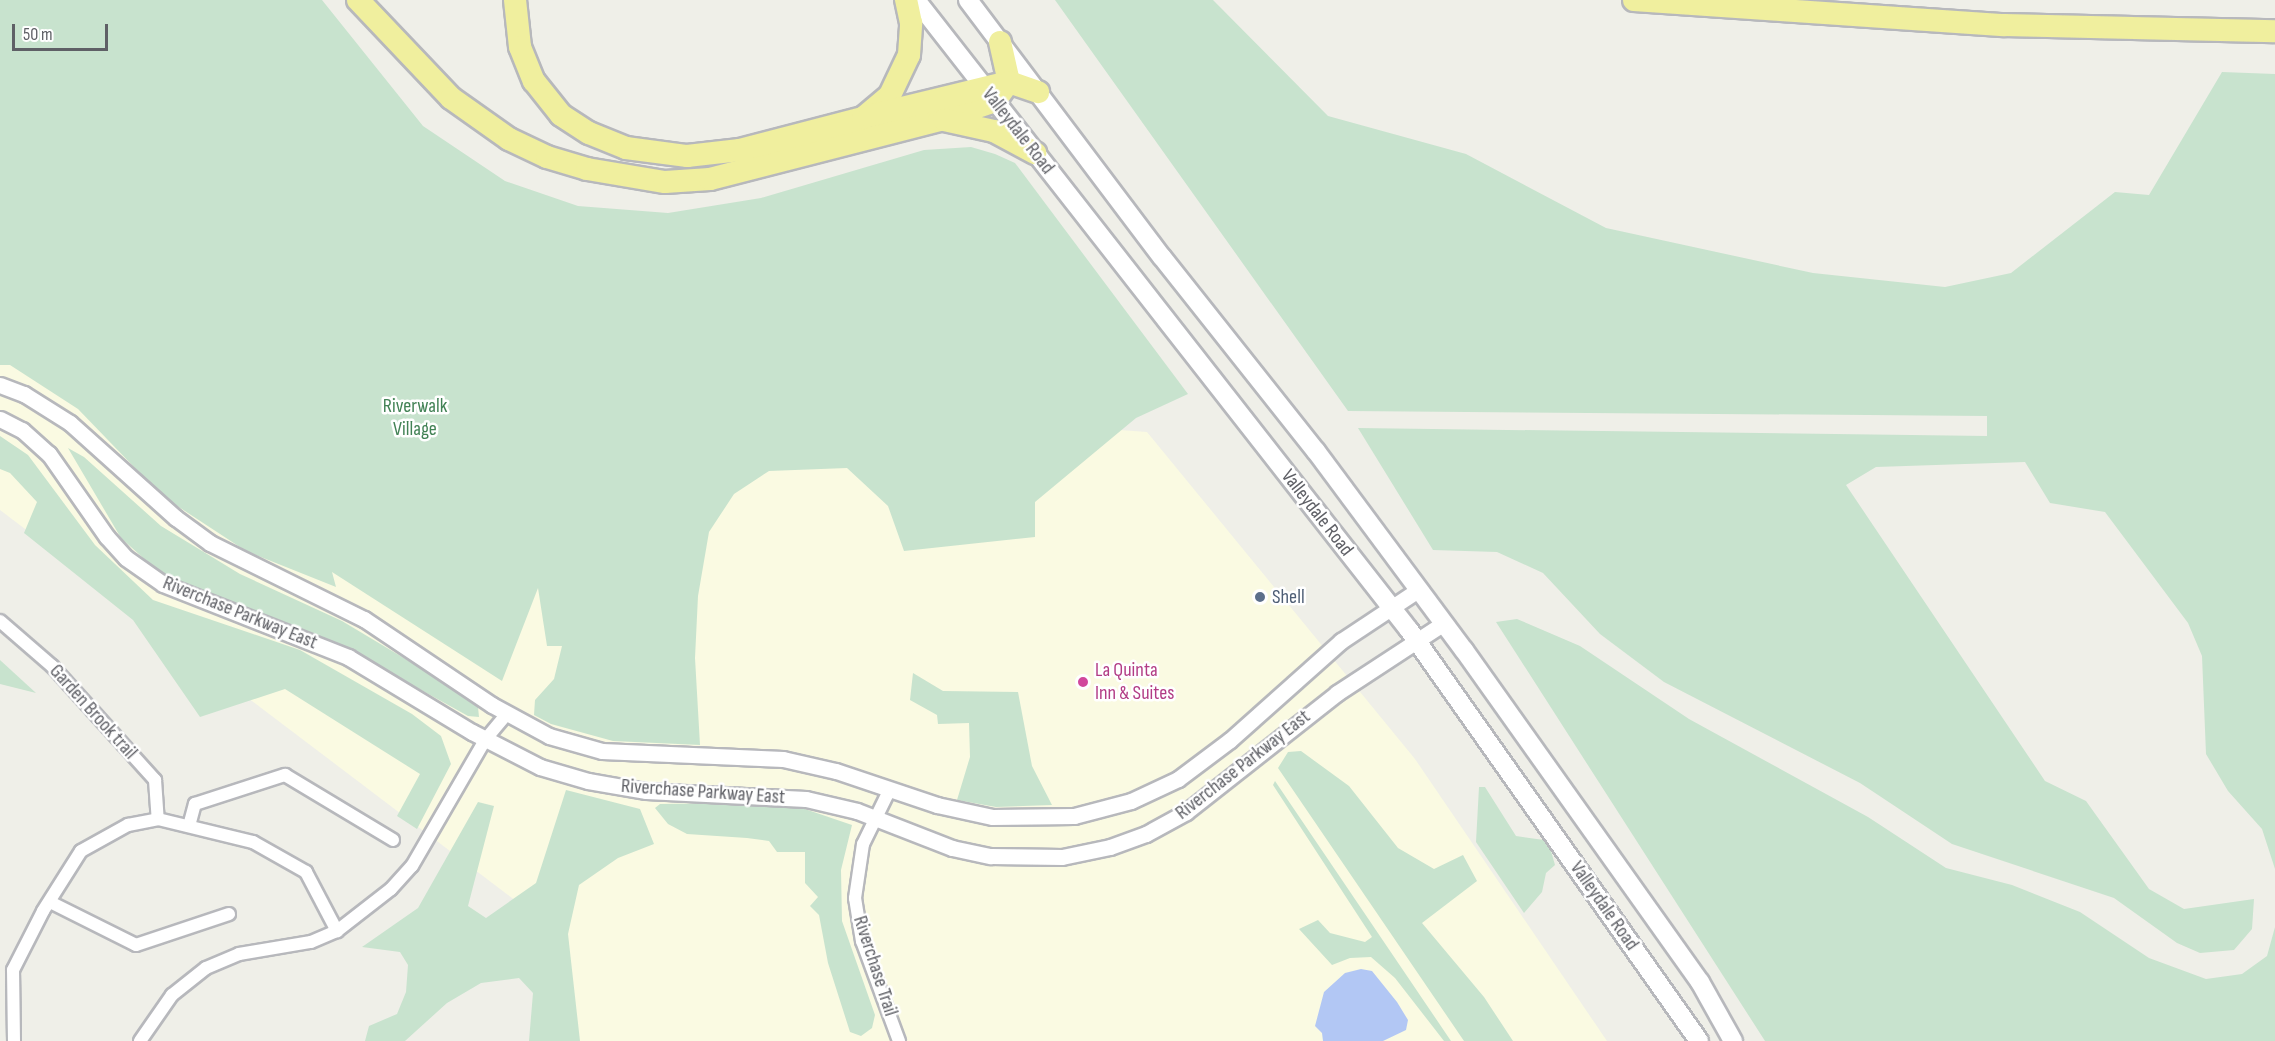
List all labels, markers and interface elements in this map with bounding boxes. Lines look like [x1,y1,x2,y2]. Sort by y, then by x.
scale bar [15,12,111,50]
text: 50 m [23,24,53,45]
street label: Valleydale Road [977,83,1059,179]
park label: Riverwalk Village [383,395,447,442]
street label: Valleydale Road [1276,465,1358,561]
street label: Riverchase Parkway East [159,571,321,655]
place label: Shell [1272,585,1305,609]
marker: Shell [1253,590,1267,604]
place label: La Quinta Inn & Suites [1095,658,1174,705]
street label: Garden Brook trail [44,660,142,764]
marker: La Quinta Inn & Suites [1076,675,1090,689]
street label: Riverchase Parkway East [1171,705,1315,825]
street label: Riverchase Parkway East [620,774,786,810]
street label: Valleydale Road [1565,857,1643,955]
street label: Riverchase Trail [848,913,902,1019]

